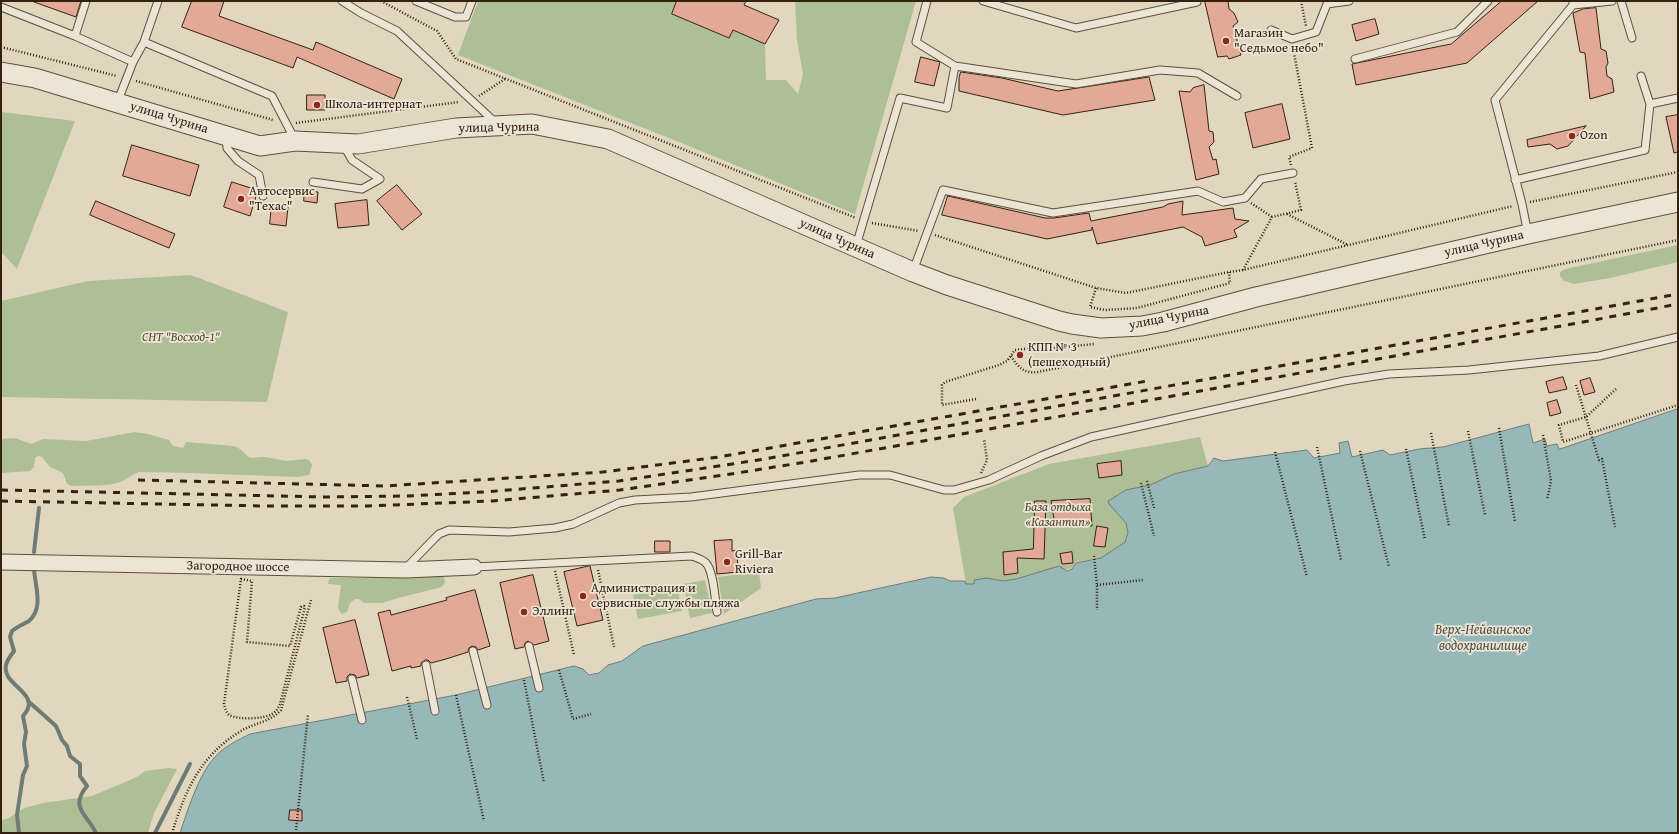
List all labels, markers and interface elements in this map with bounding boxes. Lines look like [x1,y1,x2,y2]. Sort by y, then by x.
place label: Магазин "Седьмое небо" [1234,26,1324,57]
marker: Магазин "Седьмое небо" [1221,36,1231,46]
place label: Школа-интернат [325,97,422,113]
street label: улица Чурина [128,99,210,137]
marker: Школа-интернат [312,100,322,110]
street label: улица Чурина [458,119,540,137]
place label: Ozon [1580,128,1608,144]
marker: Ozon [1567,131,1577,141]
place label: Автосервис "Техас" [249,184,315,215]
marker: Автосервис "Техас" [236,194,246,204]
street label: улица Чурина [797,215,877,263]
street label: улица Чурина [1443,227,1525,261]
street label: улица Чурина [1128,303,1210,333]
park label: СНТ "Восход-1" [142,330,220,346]
place label: КПП № 3 (пешеходный) [1028,340,1110,371]
marker: КПП № 3 (пешеходный) [1015,350,1025,360]
park label: База отдыха «Казантип» [1025,500,1091,531]
place label: Grill-Bar Riviera [735,547,782,578]
marker: Grill-Bar Riviera [722,557,732,567]
street label: Загородное шоссе [186,558,290,576]
place label: Администрация и сервисные службы пляжа [591,581,740,612]
marker: Администрация и сервисные службы пляжа [578,591,588,601]
place label: Эллинг [532,604,575,620]
marker: Эллинг [519,607,529,617]
water label: Верх-Нейвинское водохранилище [1435,622,1531,654]

